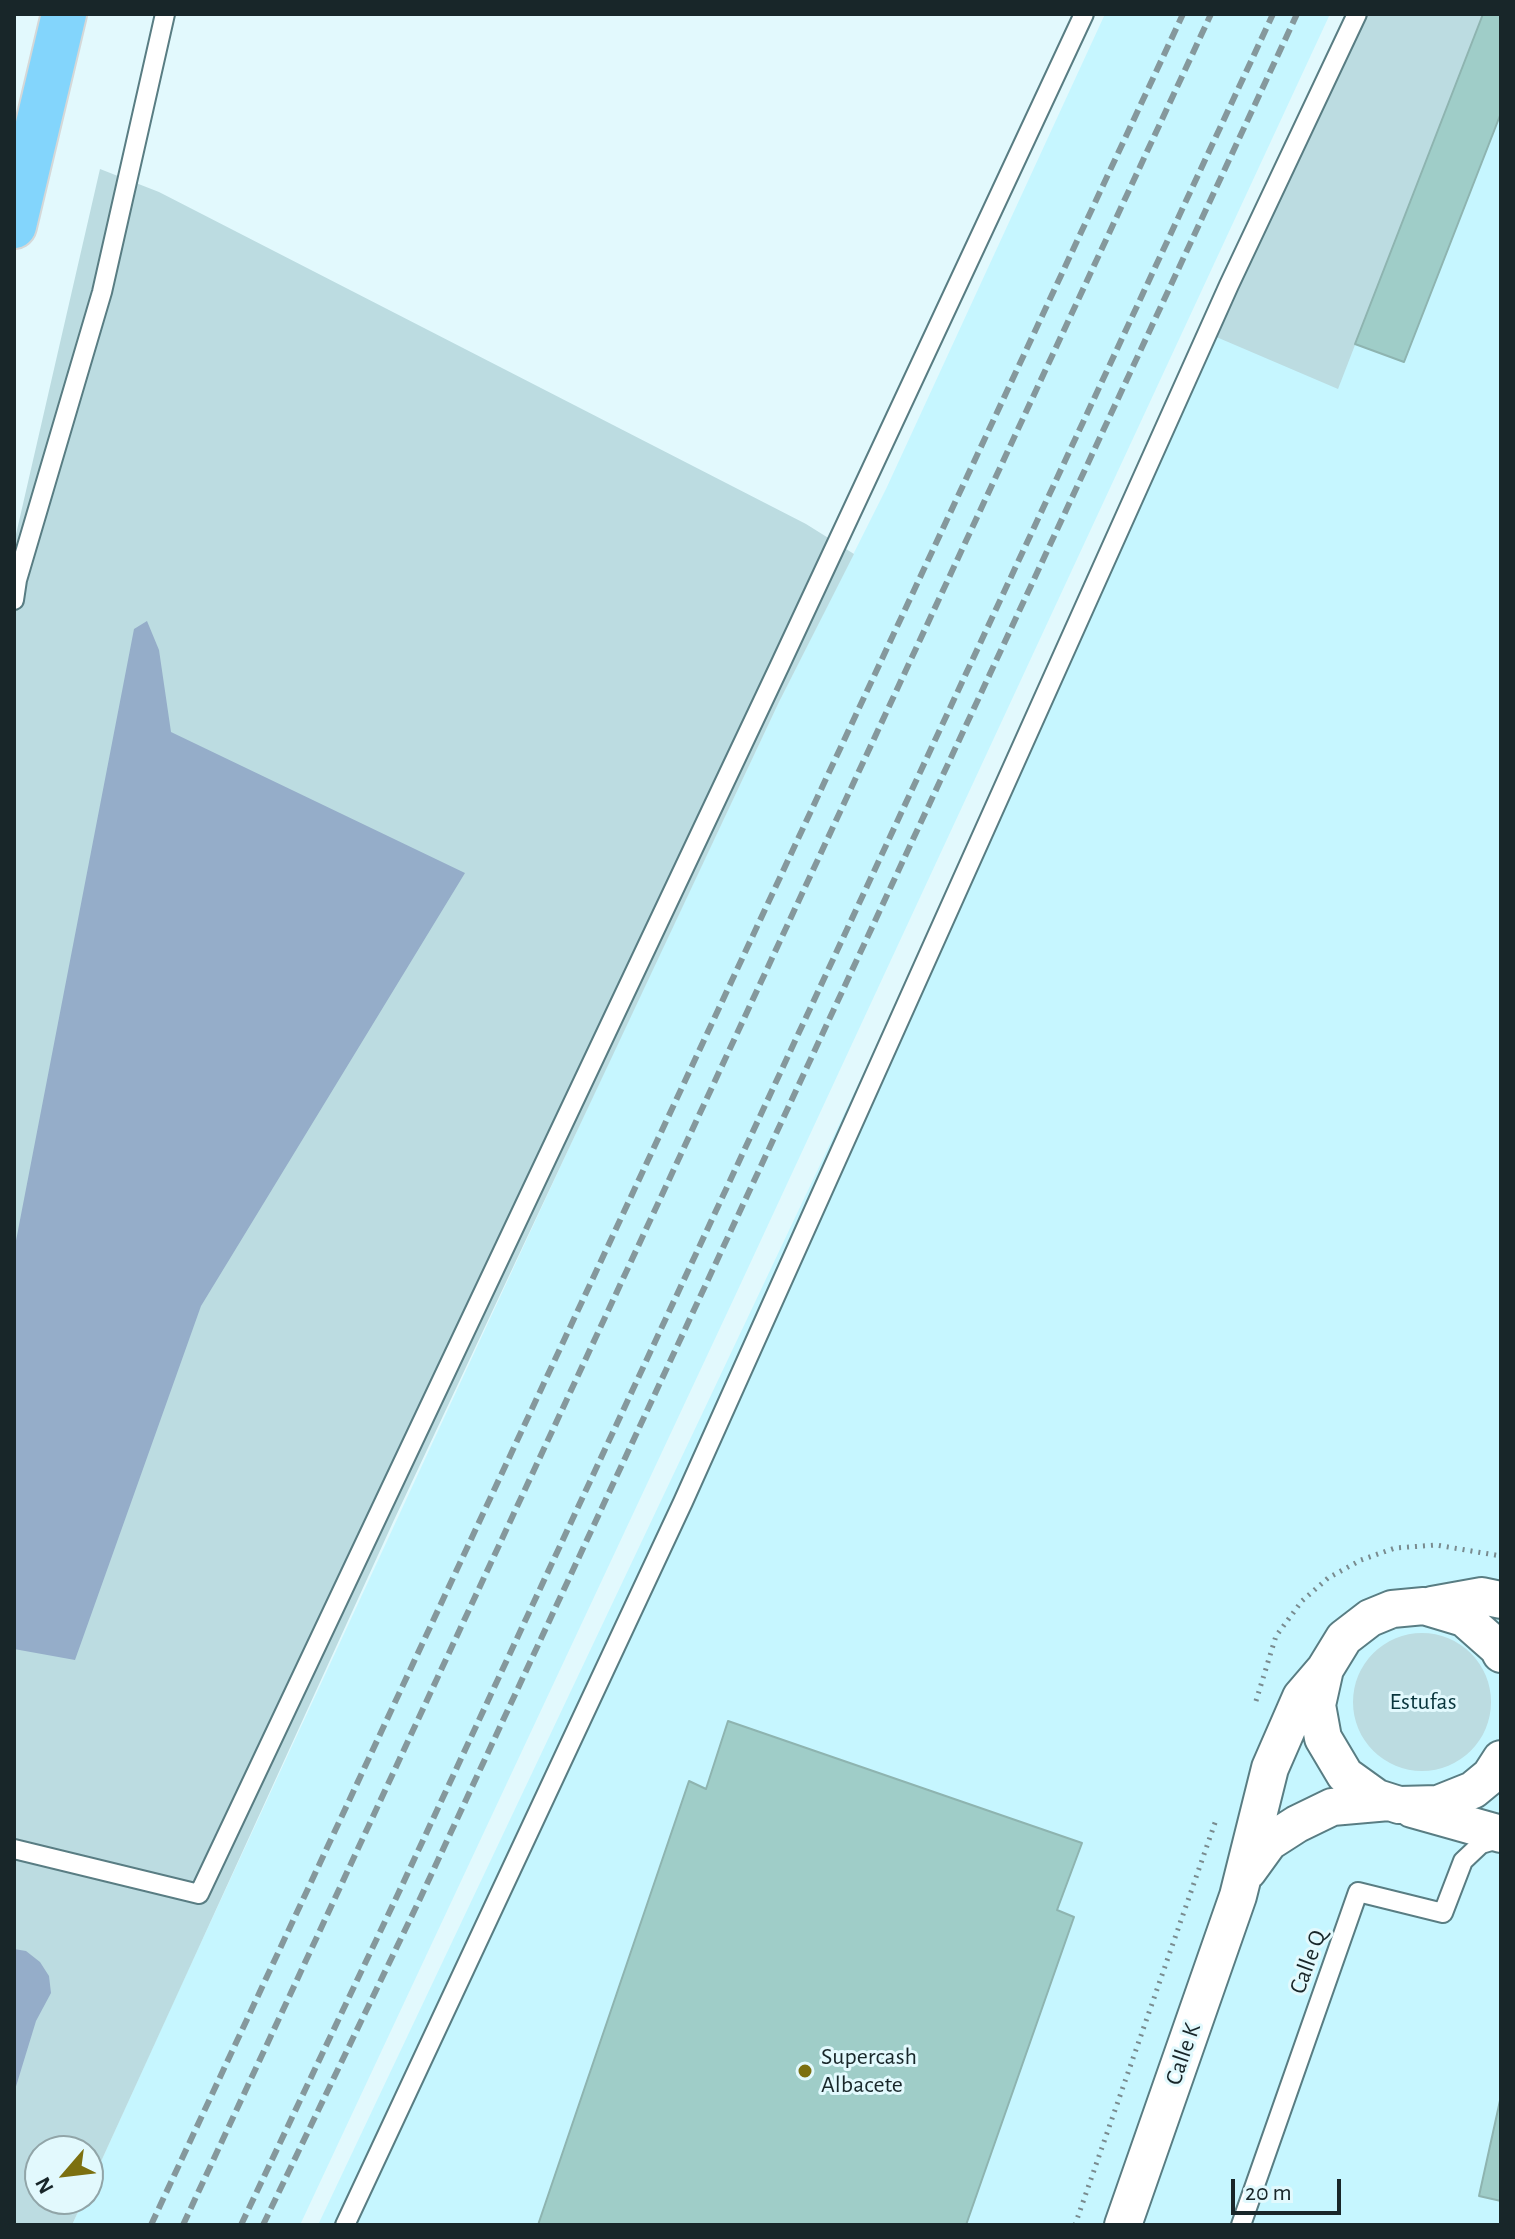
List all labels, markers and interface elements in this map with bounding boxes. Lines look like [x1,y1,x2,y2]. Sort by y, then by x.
park label: Estufas [1389,1688,1457,1716]
street label: Calle Q [1283,1926,1333,1998]
street label: Calle K [1159,2019,1207,2089]
place label: Supercash Albacete [821,2043,917,2099]
marker: Supercash Albacete [796,2062,814,2080]
north arrow [24,2135,104,2215]
scale bar [1235,2163,1345,2213]
text: N [31,2173,58,2197]
text: 20 m [1245,2181,1292,2205]

